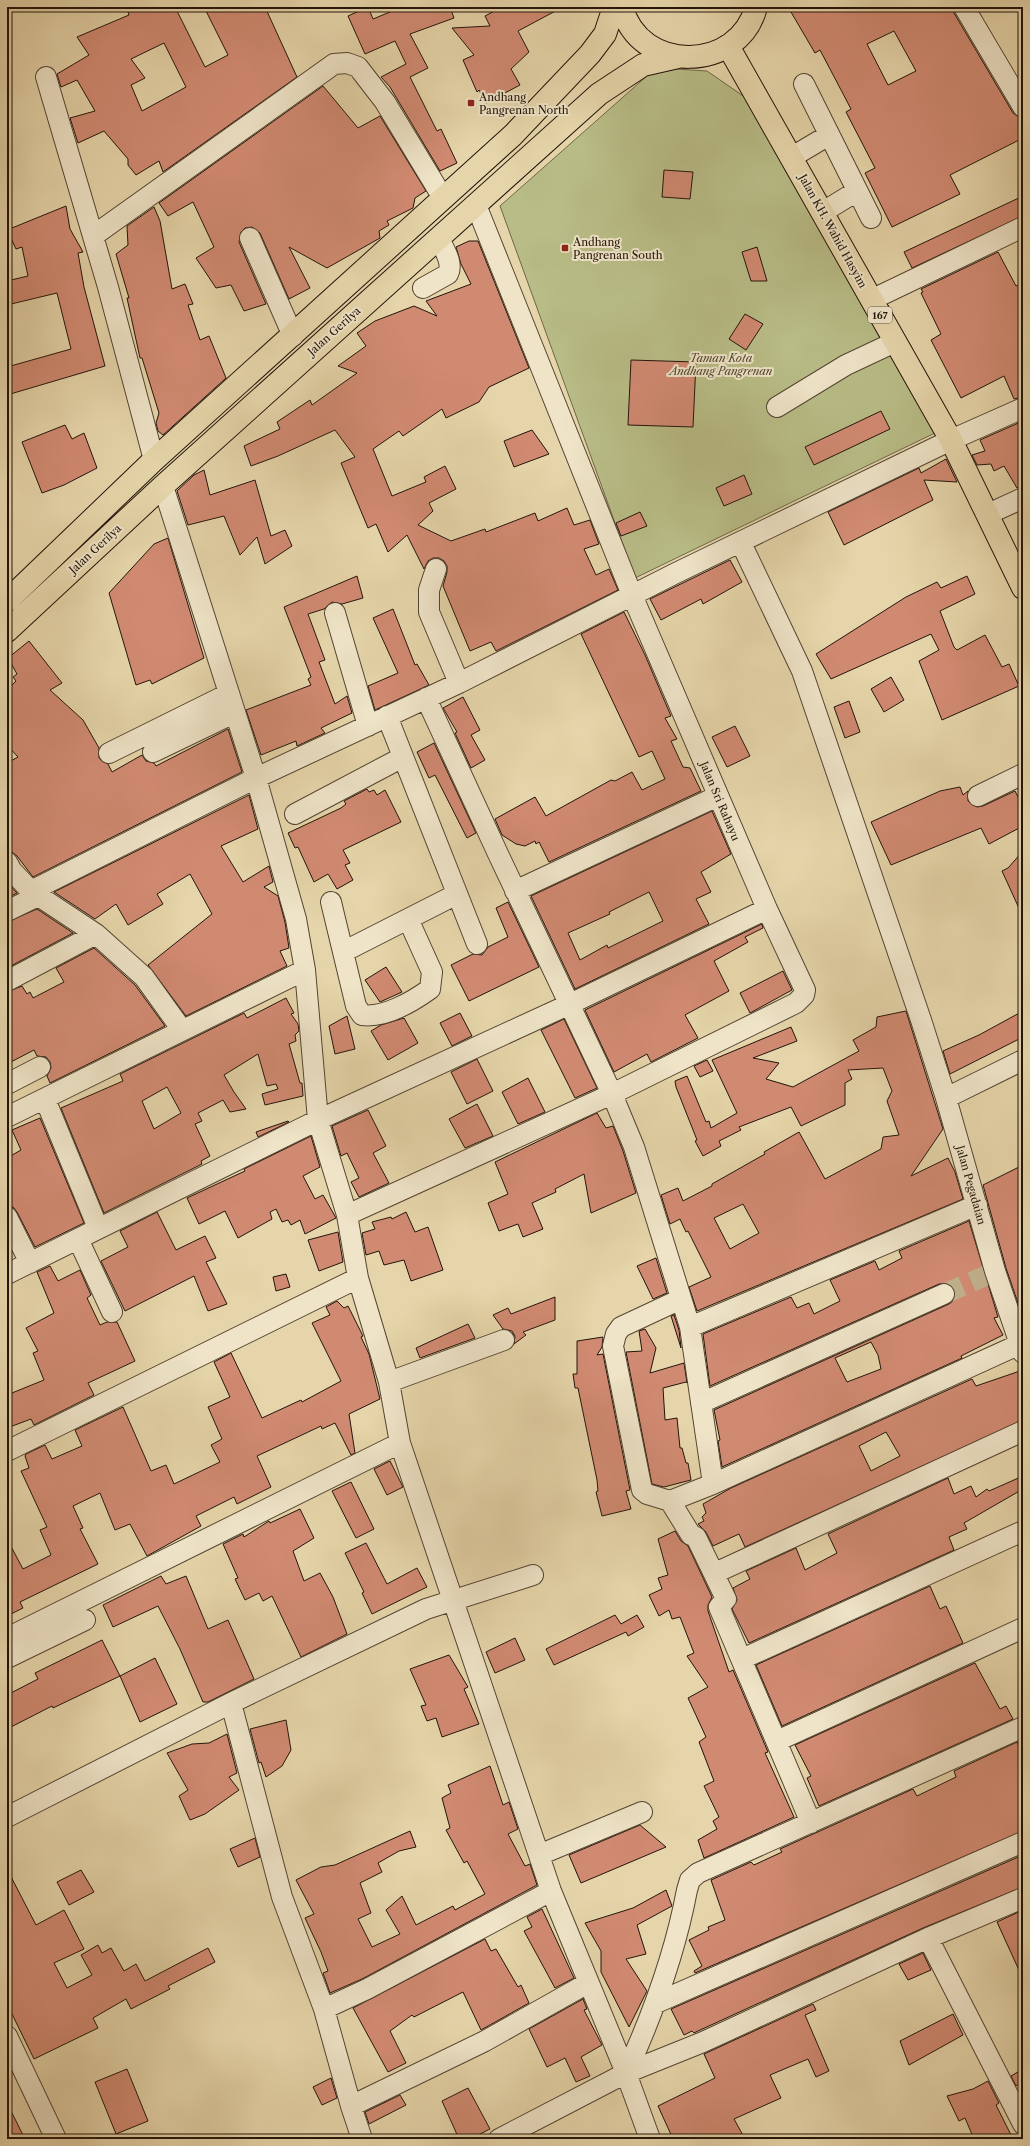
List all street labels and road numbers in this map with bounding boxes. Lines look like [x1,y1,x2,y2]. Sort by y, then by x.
street label: Jalan KH. Wahid Hasyim [795,170,871,291]
street label: Jalan Gerilya [303,304,363,360]
road number: 167 [868,307,892,323]
street label: Jalan Gerilya [65,521,124,578]
street label: Jalan Sri Rahayu [696,757,743,843]
street label: Jalan Pegadaian [952,1142,989,1226]

